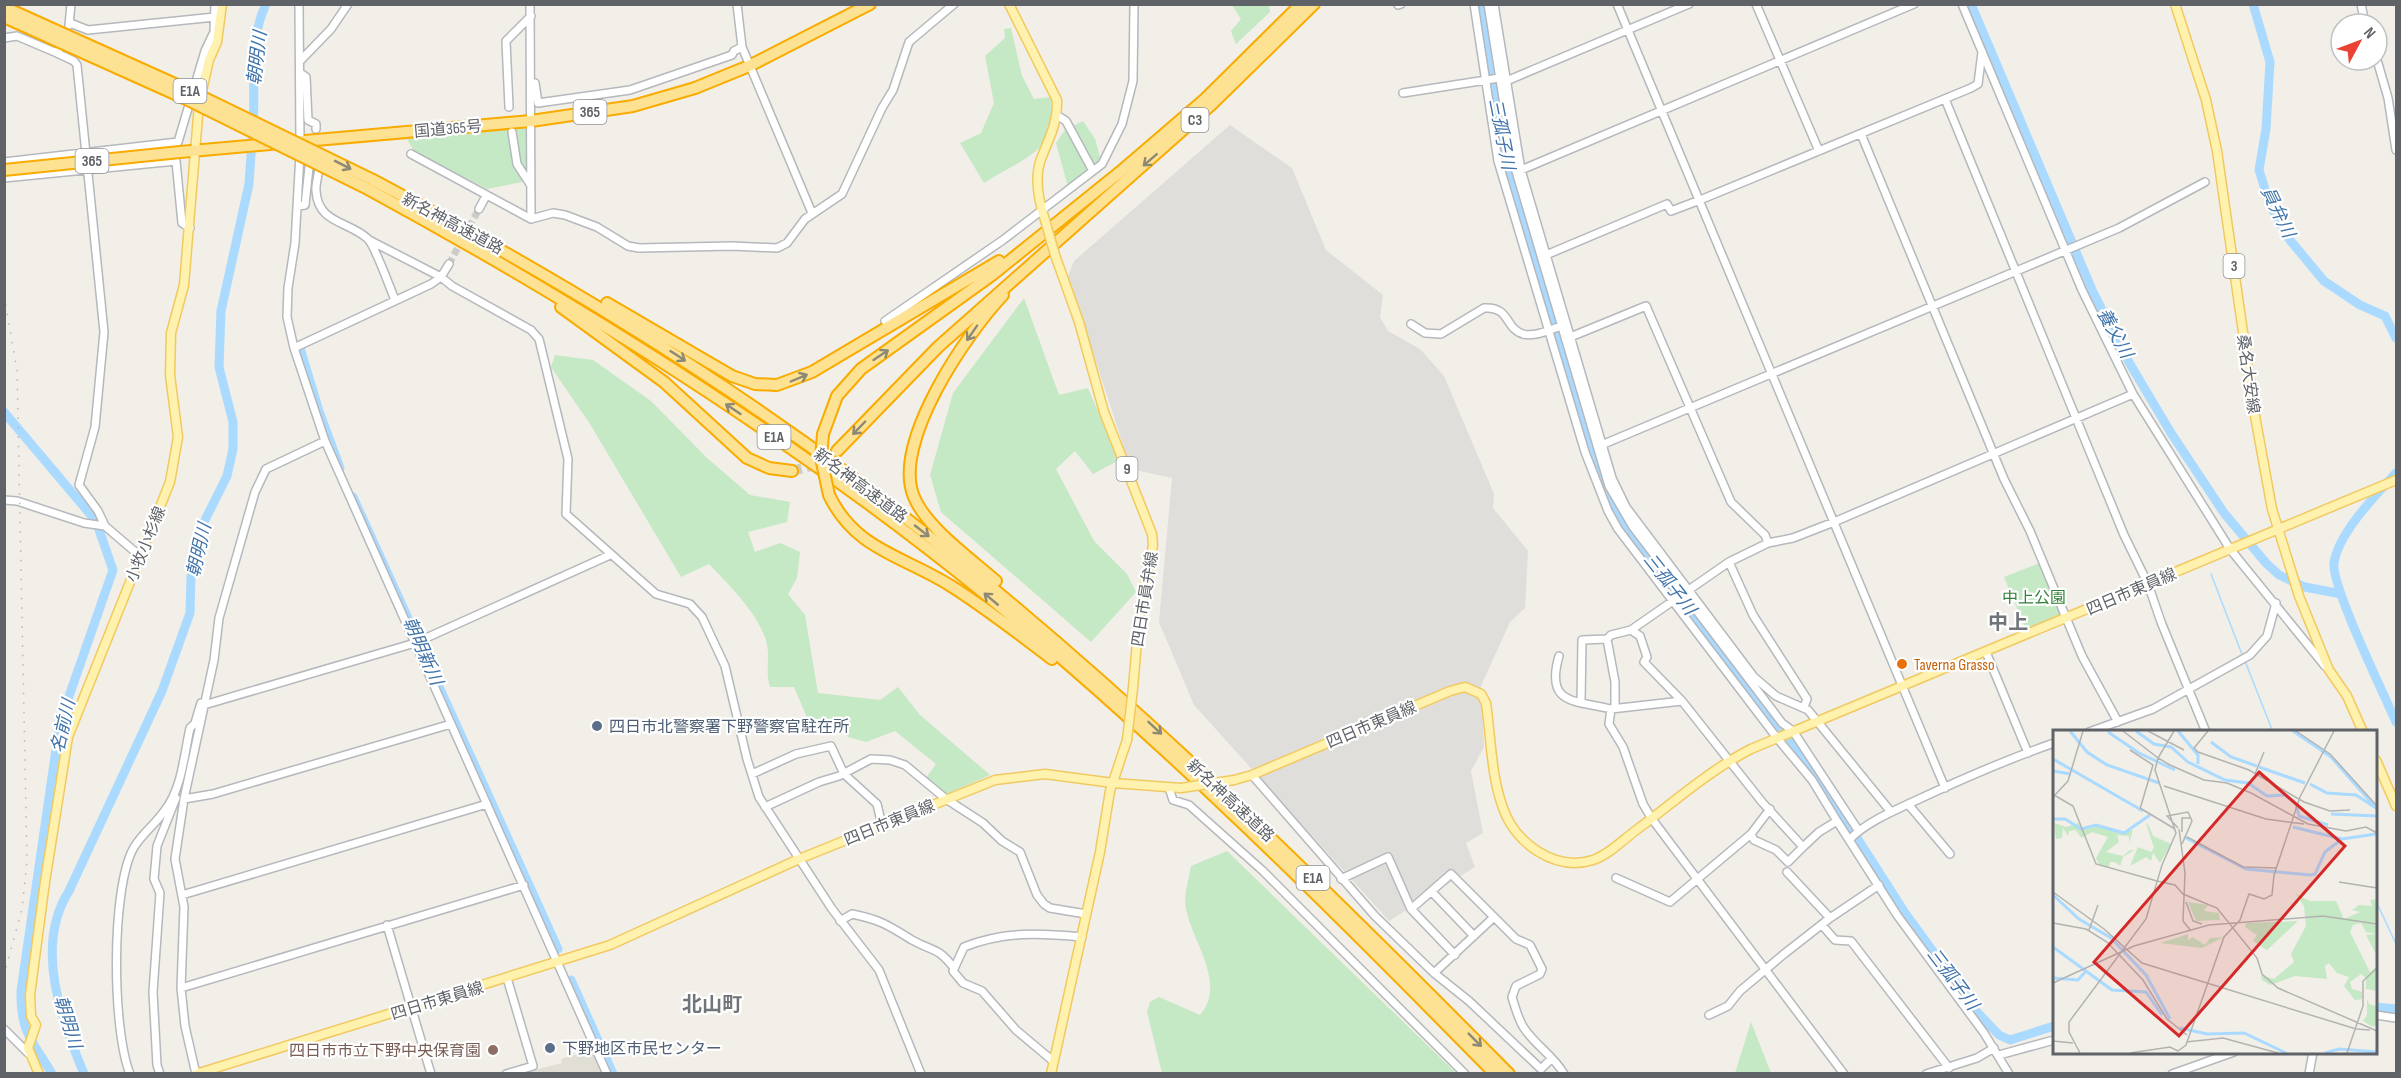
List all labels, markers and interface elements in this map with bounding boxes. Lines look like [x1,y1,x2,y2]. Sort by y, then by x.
north arrow [2329,12,2389,72]
text: N [2359,24,2379,43]
water label: 朝明川 [244,28,271,86]
road number: E1A [174,79,207,103]
water label: 三孤子川 [1484,97,1519,173]
road number: 365 [574,100,606,124]
road number: C3 [1182,108,1208,132]
street label: 国道365号 [413,117,483,142]
road number: 365 [76,149,109,173]
one-way arrow [1143,153,1158,167]
one-way arrow [333,160,351,172]
water label: 員弁川 [2256,183,2300,243]
street label: 新名神高速道路 [398,190,506,259]
road number: 3 [2224,254,2244,278]
water label: 養父川 [2092,305,2138,364]
one-way arrow [966,325,978,341]
street label: 桑名大安線 [2233,333,2262,415]
one-way arrow [872,349,888,361]
one-way arrow [669,351,686,363]
one-way arrow [790,372,808,383]
one-way arrow [725,403,741,415]
one-way arrow [852,421,866,436]
road number: E1A [758,425,790,449]
street label: 新名神高速道路 [810,445,911,527]
road number: 9 [1116,457,1138,481]
street label: 小牧小杉線 [123,504,170,585]
water label: 朝明川 [183,519,216,579]
one-way arrow [913,524,929,537]
water label: 三孤子川 [1639,549,1701,621]
street label: 四日市員弁線 [1129,550,1162,648]
street label: 四日市東員線 [2084,565,2179,620]
park label: 中上公園 [2002,589,2066,608]
one-way arrow [983,593,999,606]
district label: 中上 [1988,611,2028,635]
water label: 朝明新川 [398,614,448,690]
place label: Taverna Grasso [1914,656,1995,675]
marker: Taverna Grasso [1895,657,1909,671]
water label: 名前川 [47,695,80,755]
street label: 四日市東員線 [1324,698,1419,753]
place label: 四日市北警察署下野警察官駐在所 [609,718,849,737]
marker: 四日市北警察署下野警察官駐在所 [590,719,604,733]
one-way arrow [1147,721,1162,735]
inset map [2053,730,2377,1054]
street label: 新名神高速道路 [1183,756,1277,846]
street label: 四日市東員線 [841,797,938,850]
road number: E1A [1296,866,1330,890]
water label: 三孤子川 [1923,944,1984,1016]
street label: 四日市東員線 [389,978,486,1025]
water label: 朝明川 [50,993,86,1053]
district label: 北山町 [682,993,742,1017]
one-way arrow [1468,1032,1483,1047]
place label: 下野地区市民センター [562,1040,722,1059]
marker: 下野地区市民センター [543,1041,557,1055]
place label: 四日市市立下野中央保育園 [289,1042,481,1061]
marker: 四日市市立下野中央保育園 [486,1043,500,1057]

